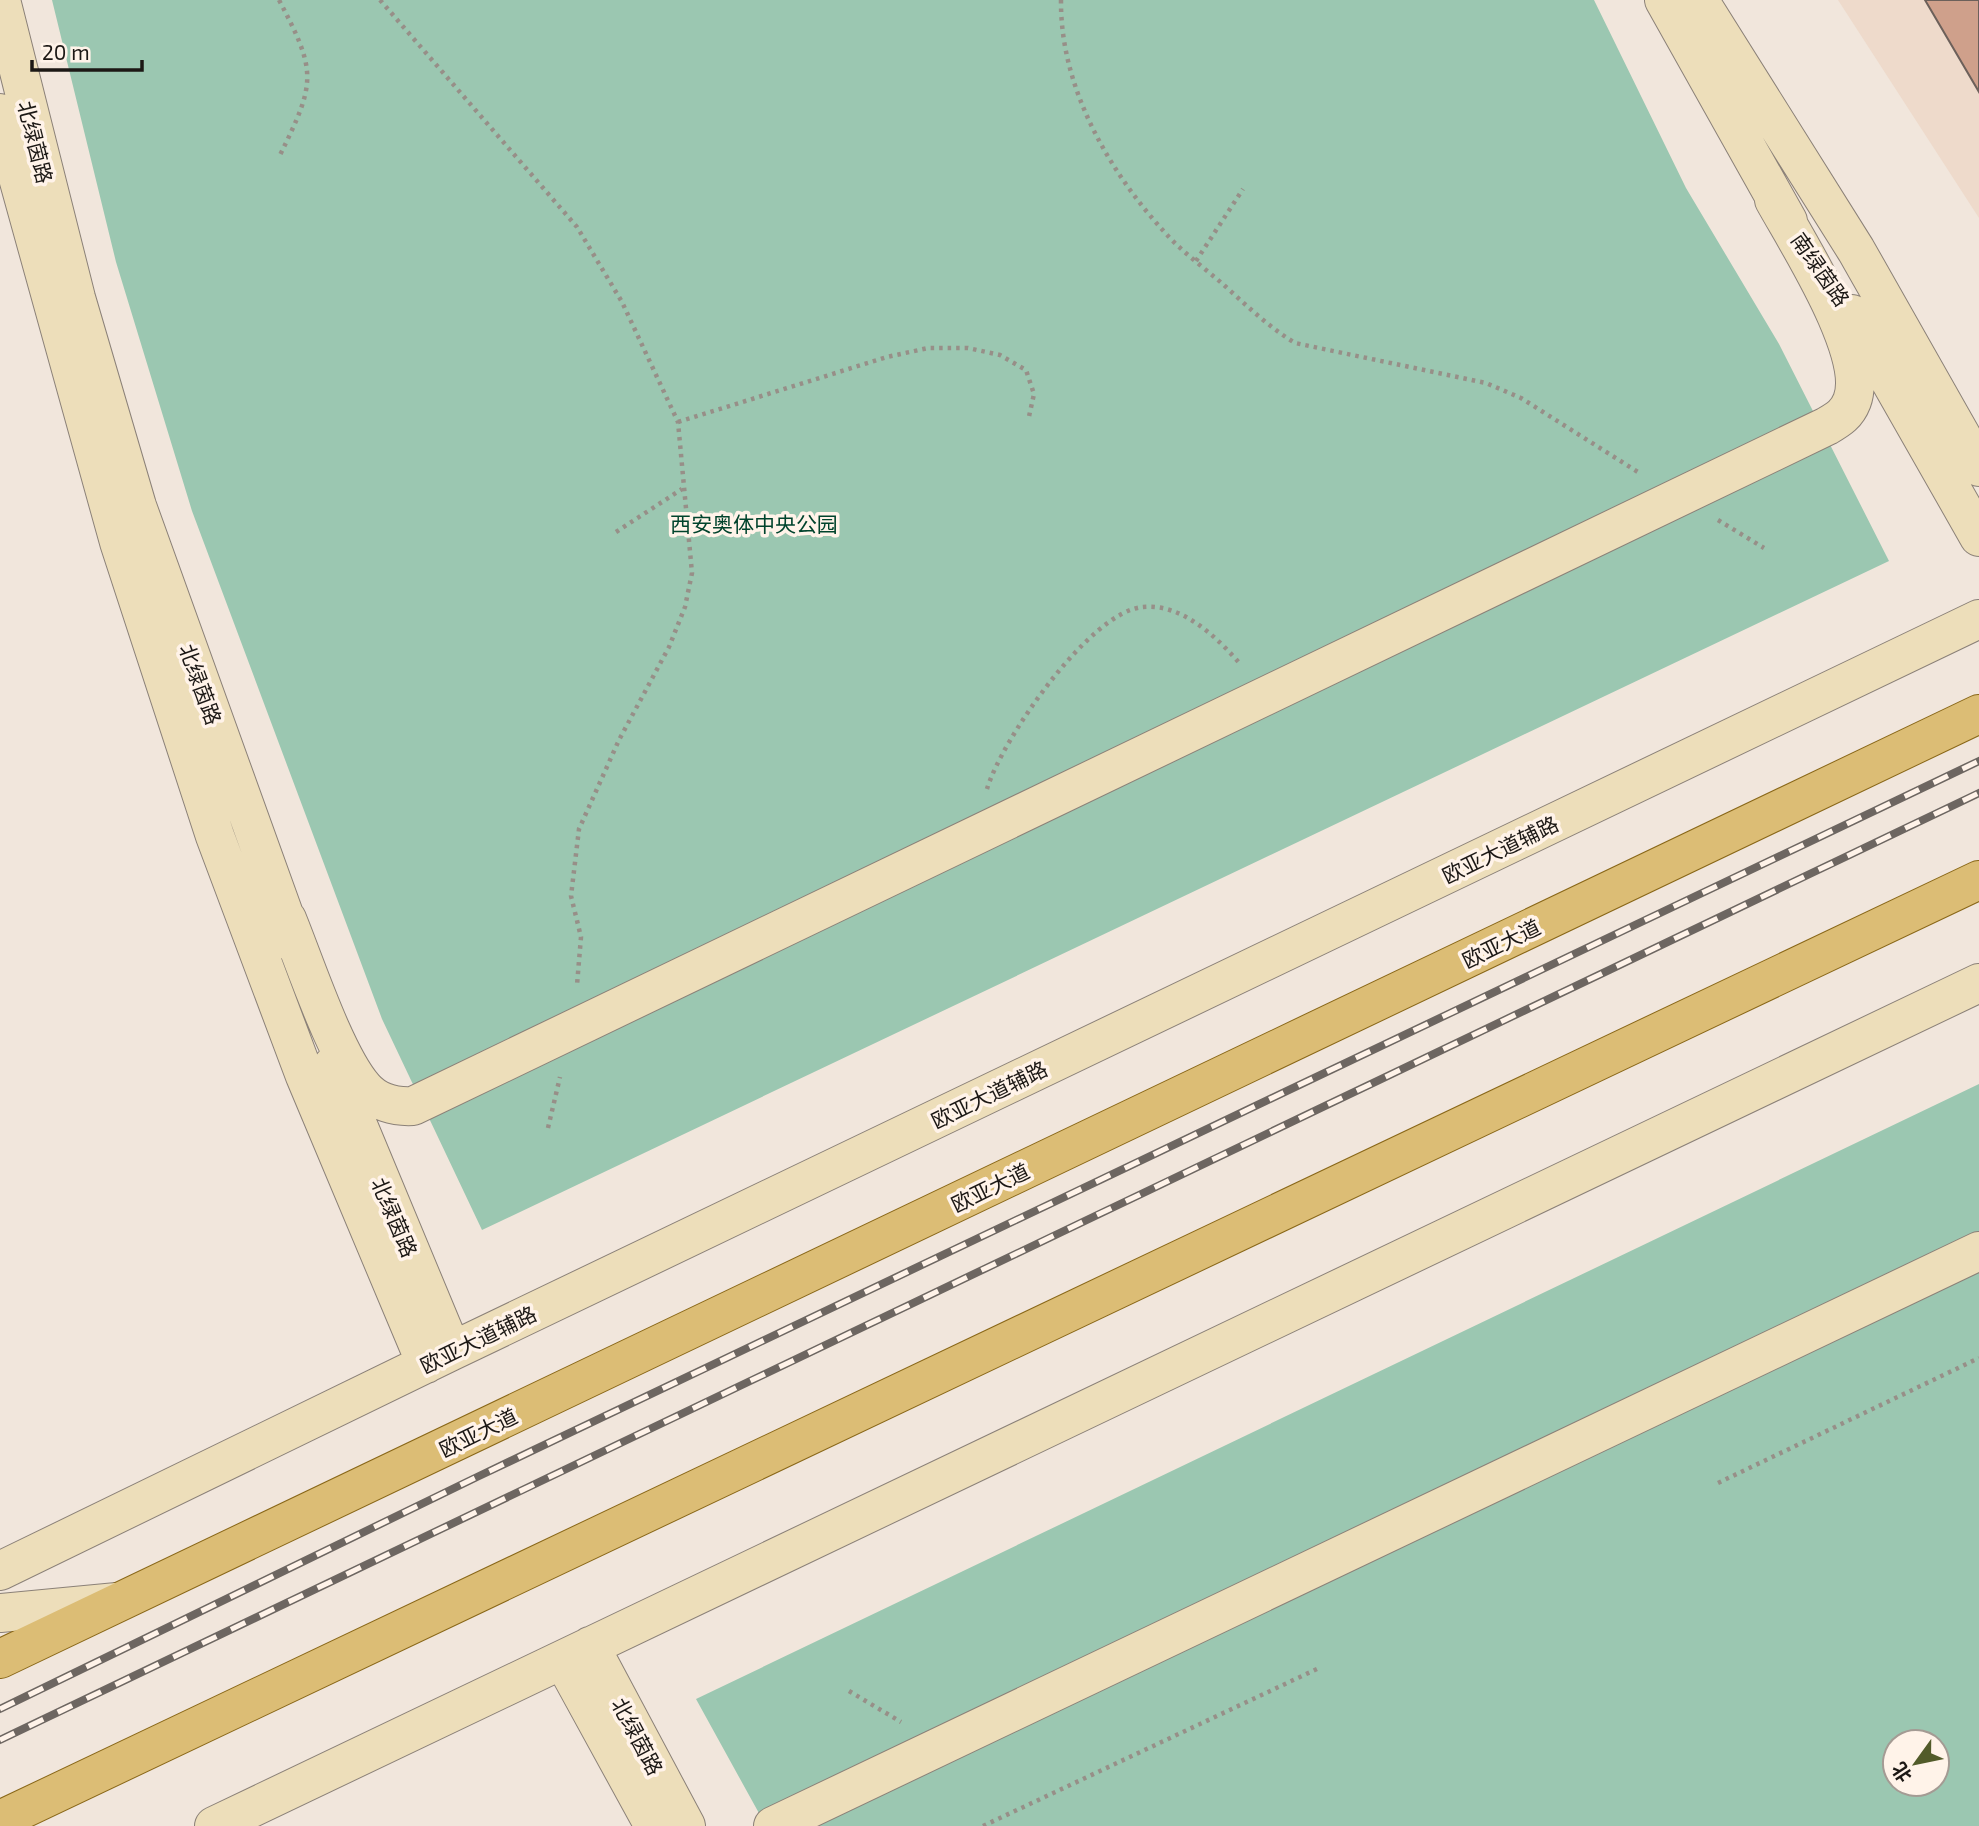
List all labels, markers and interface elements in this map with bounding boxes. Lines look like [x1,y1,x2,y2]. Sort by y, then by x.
scale bar [32,28,142,72]
text: 20 m [42,39,90,64]
street label: 北绿茵路 [14,98,58,186]
street label: 南绿茵路 [1787,227,1855,311]
park label: 西安奥体中央公园 [670,511,838,536]
street label: 北绿茵路 [175,640,227,728]
street label: 欧亚大道辅路 [1438,810,1562,888]
street label: 欧亚大道 [1458,913,1544,973]
street label: 欧亚大道辅路 [927,1055,1051,1133]
street label: 欧亚大道 [947,1157,1033,1217]
street label: 北绿茵路 [367,1173,423,1261]
street label: 欧亚大道辅路 [416,1300,540,1378]
street label: 欧亚大道 [435,1402,521,1462]
street label: 北绿茵路 [607,1693,669,1779]
north arrow [1881,1728,1951,1798]
text: 北 [1887,1758,1916,1787]

